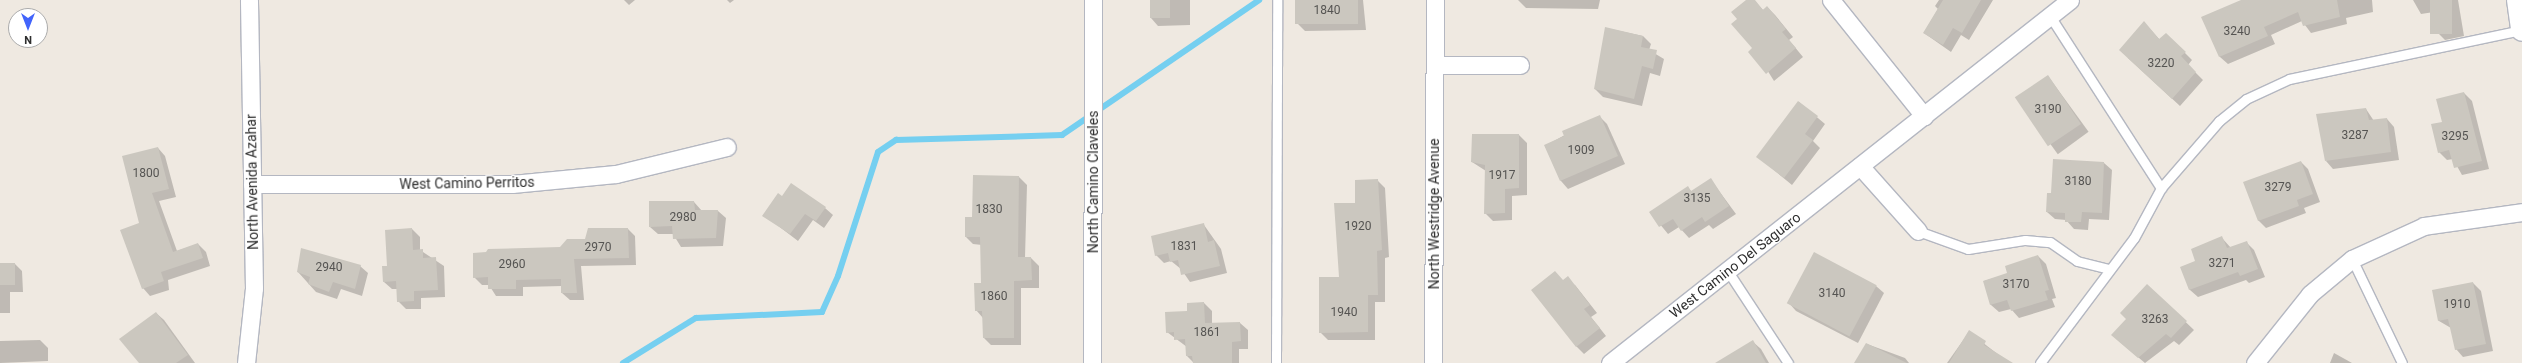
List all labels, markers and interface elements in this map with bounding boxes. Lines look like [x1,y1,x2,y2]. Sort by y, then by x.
house number: 1840 [1314,4,1340,18]
north arrow [8,8,48,48]
house number: 3240 [2224,25,2250,39]
text: N [24,33,32,46]
house number: 3220 [2148,57,2174,71]
house number: 3190 [2035,103,2061,117]
street label: North Camino Claveles [1085,111,1101,253]
street label: North Avenida Azahar [242,114,262,250]
house number: 3287 [2342,129,2368,143]
house number: 3295 [2442,130,2468,144]
street label: North Westridge Avenue [1426,139,1442,289]
house number: 1909 [1568,144,1594,158]
house number: 1800 [133,167,159,181]
house number: 1917 [1489,169,1515,183]
street label: West Camino Perritos [399,173,535,193]
house number: 3180 [2065,175,2091,189]
house number: 3279 [2265,181,2291,195]
house number: 3135 [1684,192,1710,206]
house number: 1830 [976,203,1002,217]
street label: West Camino Del Saguaro [1666,209,1804,321]
house number: 2980 [670,211,696,225]
house number: 1920 [1345,220,1371,234]
house number: 1831 [1171,240,1197,254]
house number: 2970 [585,241,611,255]
house number: 3271 [2209,257,2235,271]
house number: 2960 [499,258,525,272]
house number: 2940 [316,261,342,275]
house number: 3170 [2003,278,2029,292]
house number: 3140 [1819,287,1845,301]
house number: 1860 [981,290,1007,304]
house number: 1910 [2444,298,2470,312]
house number: 1940 [1331,306,1357,320]
house number: 3263 [2142,313,2168,327]
house number: 1861 [1194,326,1220,340]

